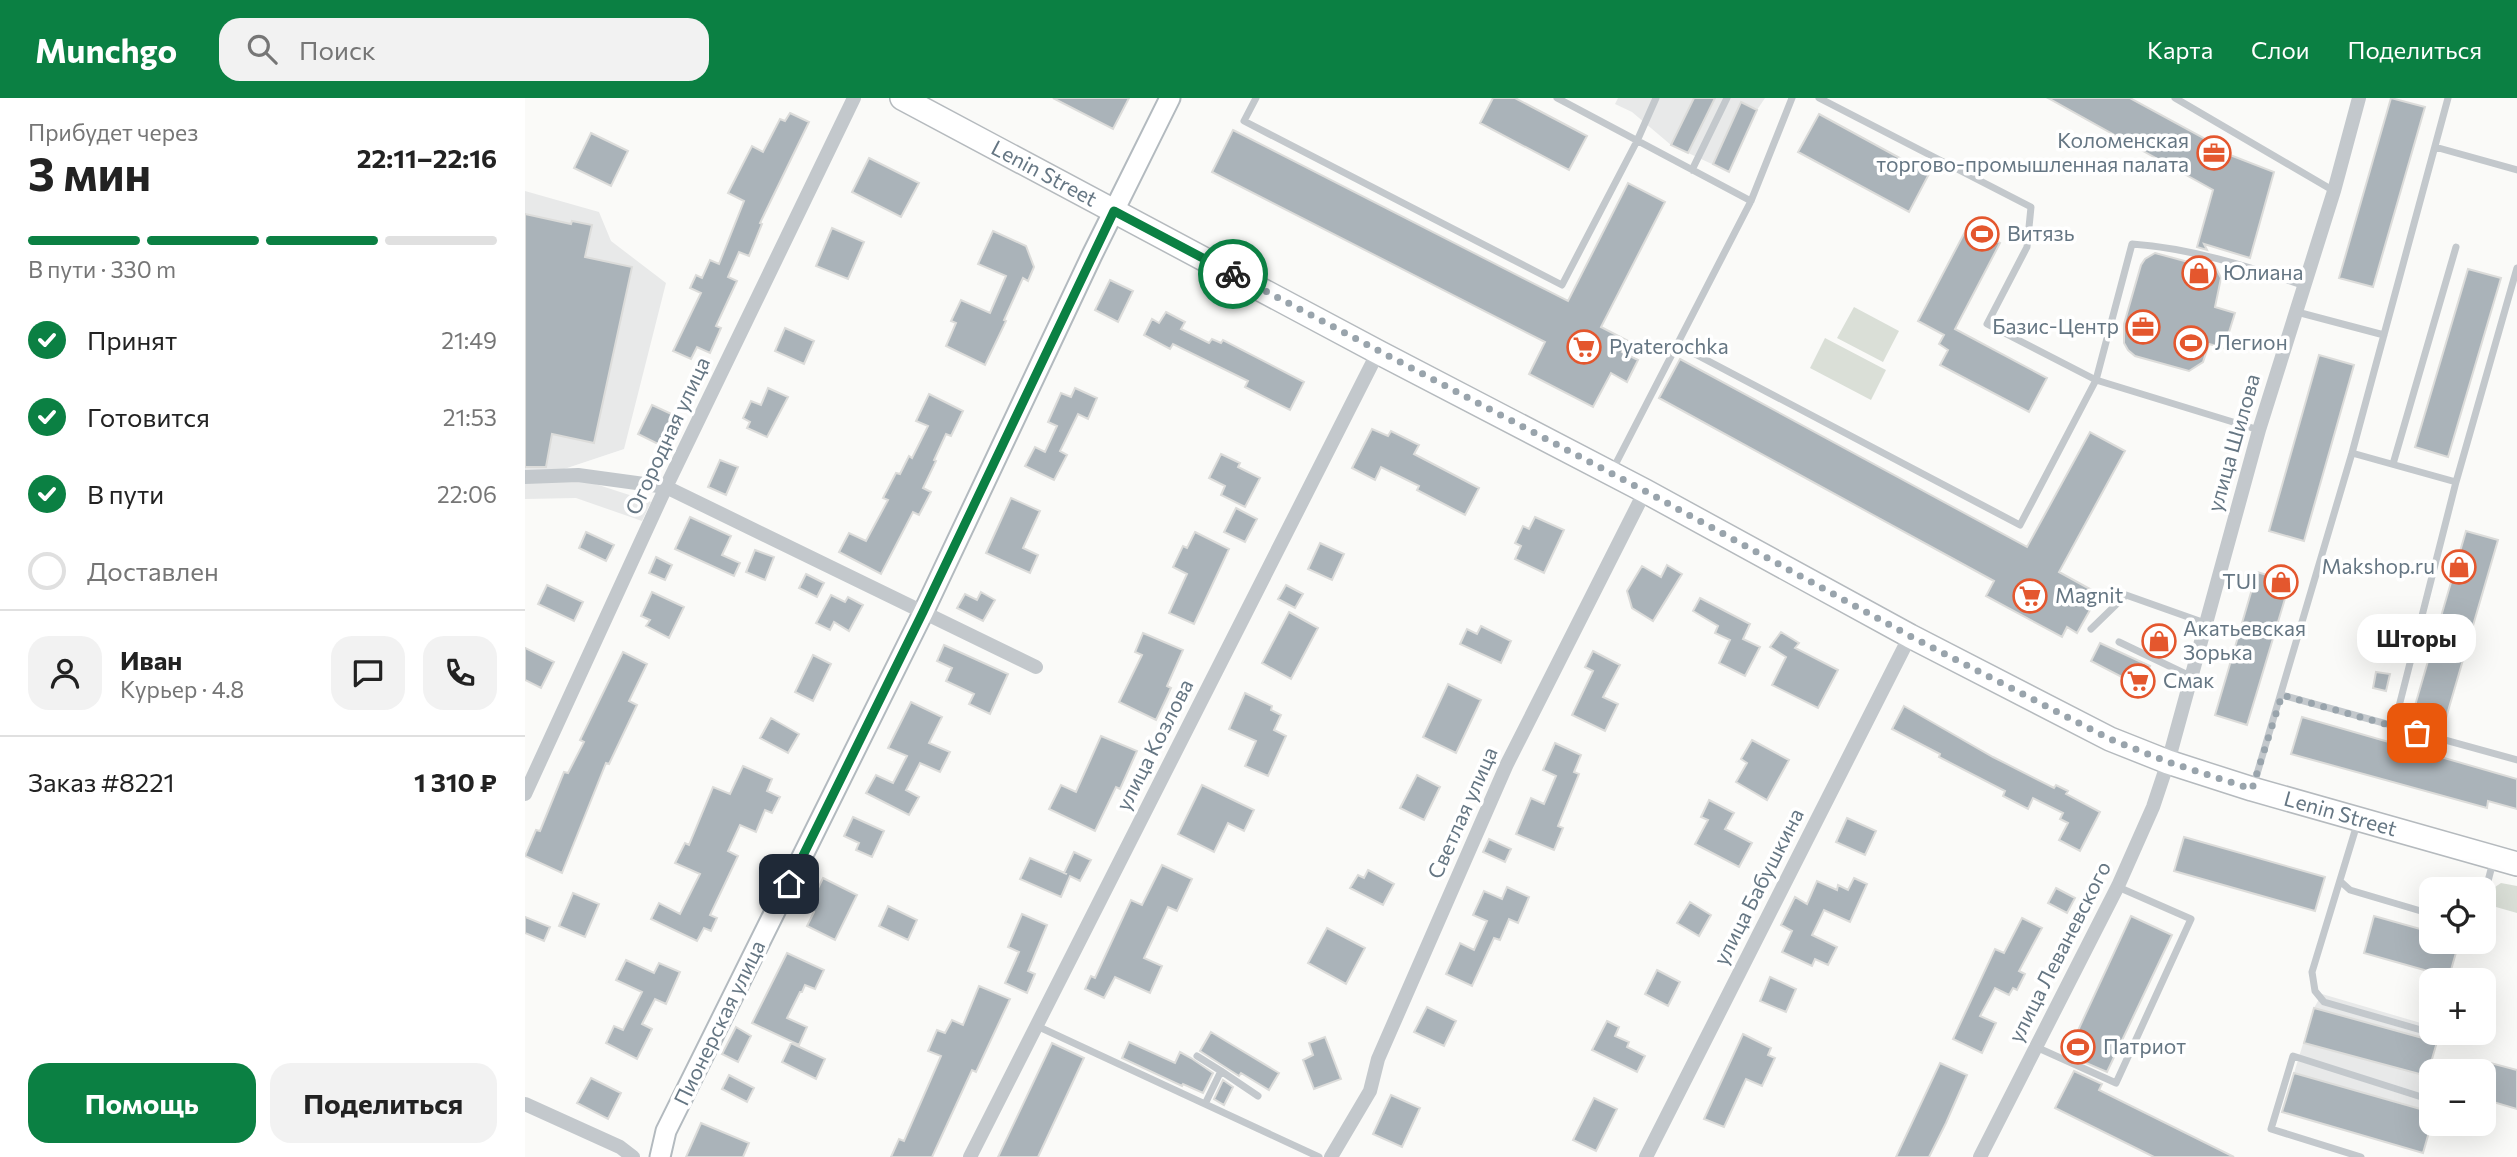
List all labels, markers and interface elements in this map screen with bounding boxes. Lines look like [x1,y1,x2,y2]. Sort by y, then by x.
search box [219,18,709,81]
text: Munchgo [35,29,177,70]
icon: search [243,30,281,68]
text: Поиск [299,34,376,65]
text: Карта [2147,35,2213,64]
text: Слои [2251,35,2309,64]
text: Поделиться [2347,35,2482,64]
text: Прибудет через [28,118,198,146]
place label: Коломенская торгово-промышленная палата [1876,127,2189,176]
street label: Lenin Street [988,134,1102,211]
office icon: Коломенская торгово-промышленная палата [2195,134,2233,172]
text: 22:11–22:16 [357,142,497,173]
text: 3 мин [28,144,151,200]
sports icon: Витязь [1963,215,2001,253]
place label: Витязь [2007,220,2075,245]
courier [1198,239,1268,309]
shop icon: Юлиана [2180,254,2218,292]
text: В пути · 330 m [28,255,176,283]
icon: bike [1214,255,1252,293]
place label: Юлиана [2223,259,2303,284]
office icon: Базис-Центр [2124,308,2162,346]
place label: Базис-Центр [1992,313,2119,338]
icon: check [28,321,66,359]
text: Принят [87,324,177,355]
sports icon: Легион [2172,324,2210,362]
text: 21:49 [441,326,497,354]
supermarket icon: Pyaterochka [1565,328,1603,366]
place label: Легион [2215,329,2288,354]
place label: Pyaterochka [1609,333,1729,358]
street label: Огородная улица [619,353,714,518]
street label: улица Шилова [2201,371,2264,514]
icon: check [28,398,66,436]
text: Готовится [87,401,210,432]
text: 21:53 [443,403,497,431]
icon: check [28,475,66,513]
text: В пути [87,478,164,509]
text: 22:06 [437,480,497,508]
shop icon: Makshop.ru [2440,548,2478,586]
place label: Makshop.ru [2322,553,2435,578]
text: Доставлен [87,555,219,586]
shop icon: TUI [2262,563,2300,601]
place label: TUI [2222,568,2257,593]
supermarket icon: Magnit [2011,577,2049,615]
place label: Magnit [2055,582,2123,607]
callout: Шторы [2357,614,2477,663]
place label: Акатьевская Зорька [2183,615,2306,664]
shop icon: Акатьевская Зорька [2140,622,2178,660]
text: Шторы [2376,624,2457,652]
button: person [28,636,102,710]
button: chat [331,636,405,710]
button: phone [423,636,497,710]
text: Иван [120,644,182,675]
supermarket icon: Смак [2119,662,2157,700]
place label: Смак [2163,667,2214,692]
street label: улица Козлова [1110,674,1198,814]
text: Курьер · 4.8 [120,675,244,703]
pin [2387,703,2447,763]
icon: bag [2398,714,2436,752]
street label: Светлая улица [1421,743,1502,882]
text: Заказ #8221 [28,766,175,797]
text: 1 310 ₽ [414,766,497,797]
street label: Lenin Street [2281,785,2400,840]
street label: улица Бабушкина [1707,804,1808,969]
pin [759,854,819,914]
street label: улица Леваневского [2002,857,2115,1046]
icon: home [770,865,808,903]
map controls [2419,877,2496,1136]
button: locate [2419,877,2496,954]
street label: Пионерская улица [668,936,769,1109]
button: + [2419,968,2496,1045]
sports icon: Патриот [2059,1028,2097,1066]
place label: Патриот [2103,1033,2186,1058]
button: − [2419,1059,2496,1136]
button: Помощь [28,1063,256,1143]
button: Поделиться [270,1063,497,1143]

